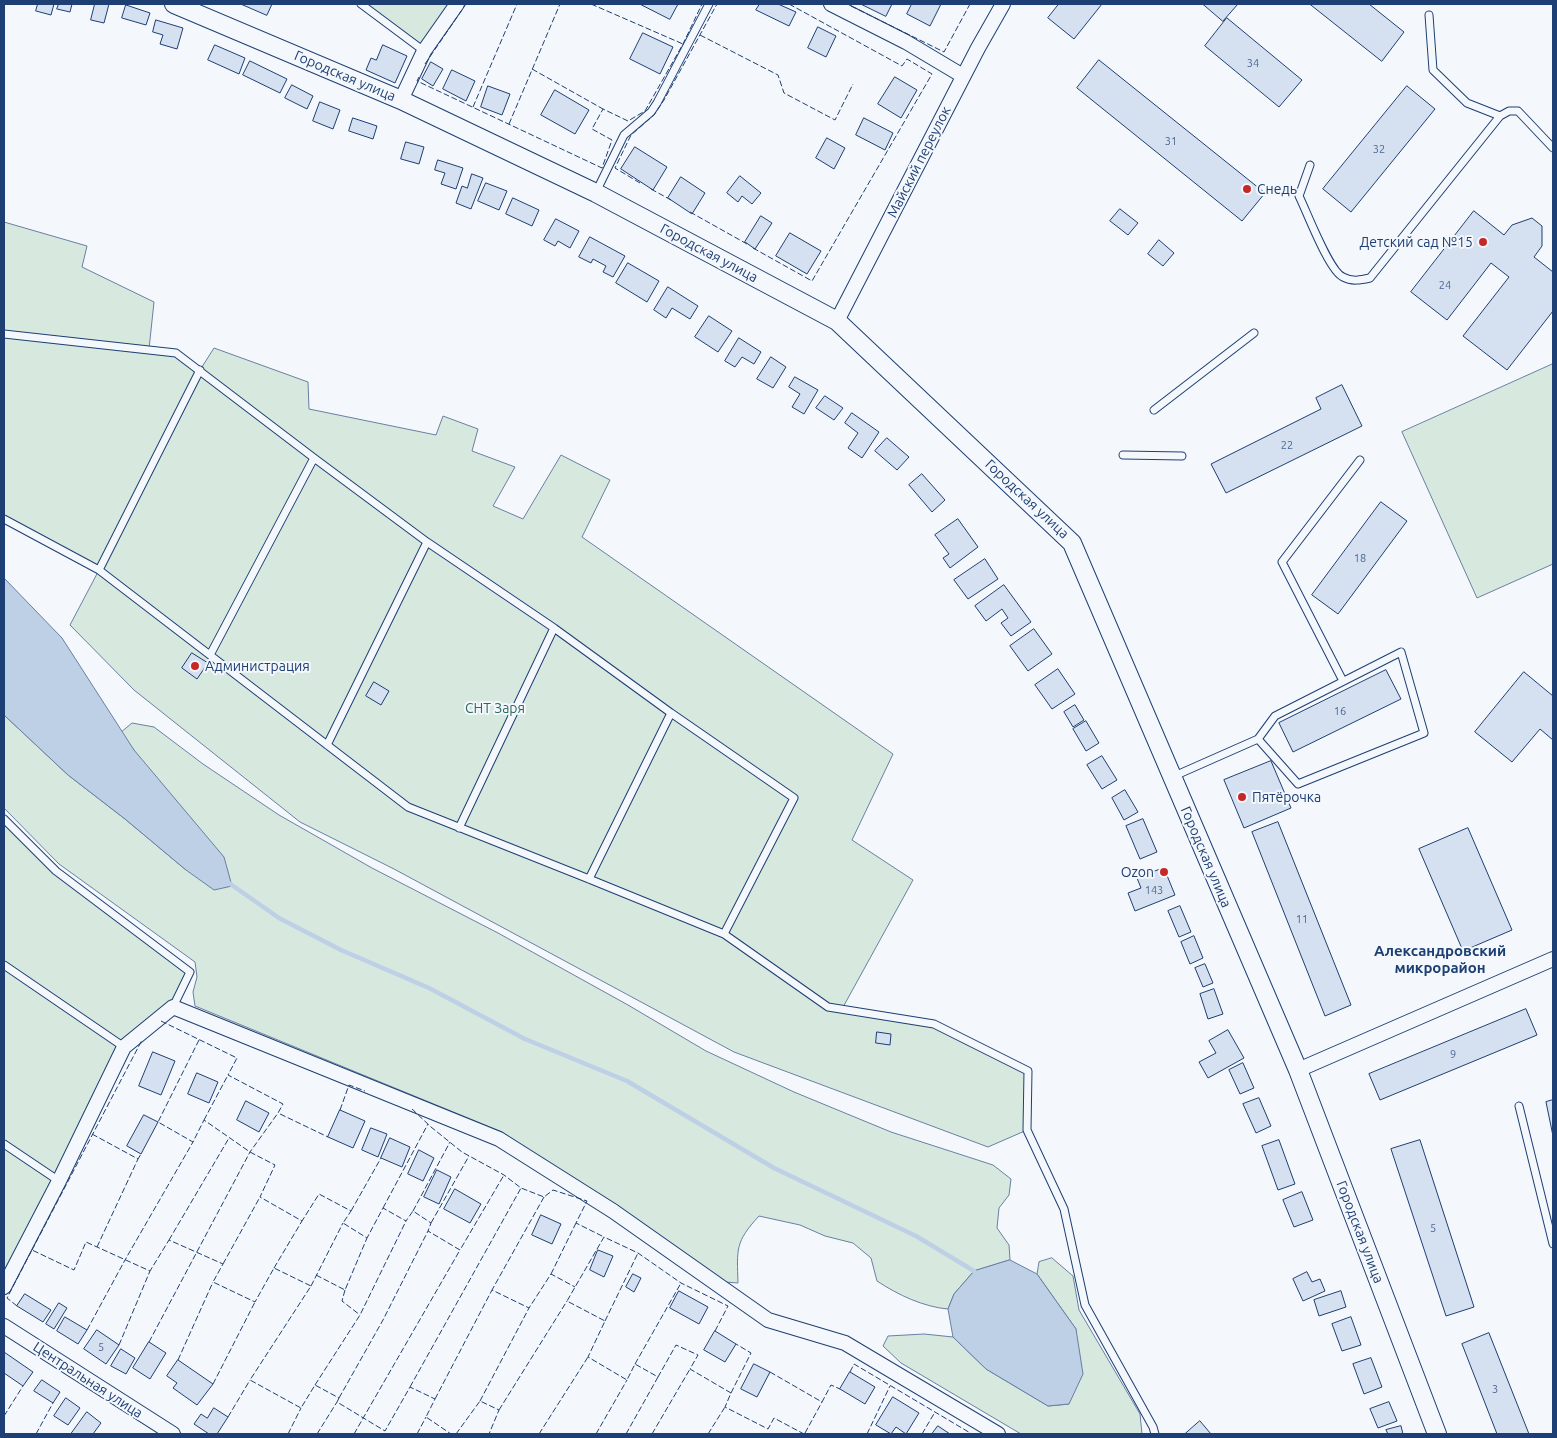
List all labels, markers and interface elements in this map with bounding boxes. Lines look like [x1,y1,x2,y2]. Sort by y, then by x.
street label: Городская улица [292,47,398,105]
house number: 34 [1247,56,1259,70]
street label: Майский переулок [884,103,954,221]
house number: 31 [1165,134,1177,148]
house number: 32 [1373,142,1385,156]
place label: Снедь [1257,181,1297,197]
marker: Снедь [1241,183,1253,195]
street label: Городская улица [657,220,761,286]
place label: Детский сад №15 [1359,234,1473,250]
marker: Детский сад №15 [1477,236,1489,248]
house number: 24 [1439,278,1451,292]
house number: 22 [1281,438,1293,452]
street label: Городская улица [982,456,1072,542]
house number: 18 [1354,551,1366,565]
place label: Администрация [205,658,310,674]
marker: Администрация [189,660,201,672]
park label: СНТ Заря [465,700,525,716]
house number: 16 [1334,704,1346,718]
place label: Пятёрочка [1252,789,1321,805]
marker: Пятёрочка [1236,791,1248,803]
street label: Городская улица [1177,804,1235,910]
place label: Ozon [1121,864,1154,880]
marker: Ozon [1158,866,1170,878]
house number: 143 [1145,883,1163,897]
house number: 11 [1296,912,1308,926]
district label: Александровский микрорайон [1374,942,1506,977]
house number: 9 [1450,1047,1456,1061]
street label: Городская улица [1333,1178,1387,1286]
house number: 5 [1430,1221,1436,1235]
street label: Центральная улица [30,1338,146,1422]
house number: 5 [98,1340,104,1354]
house number: 3 [1492,1382,1498,1396]

